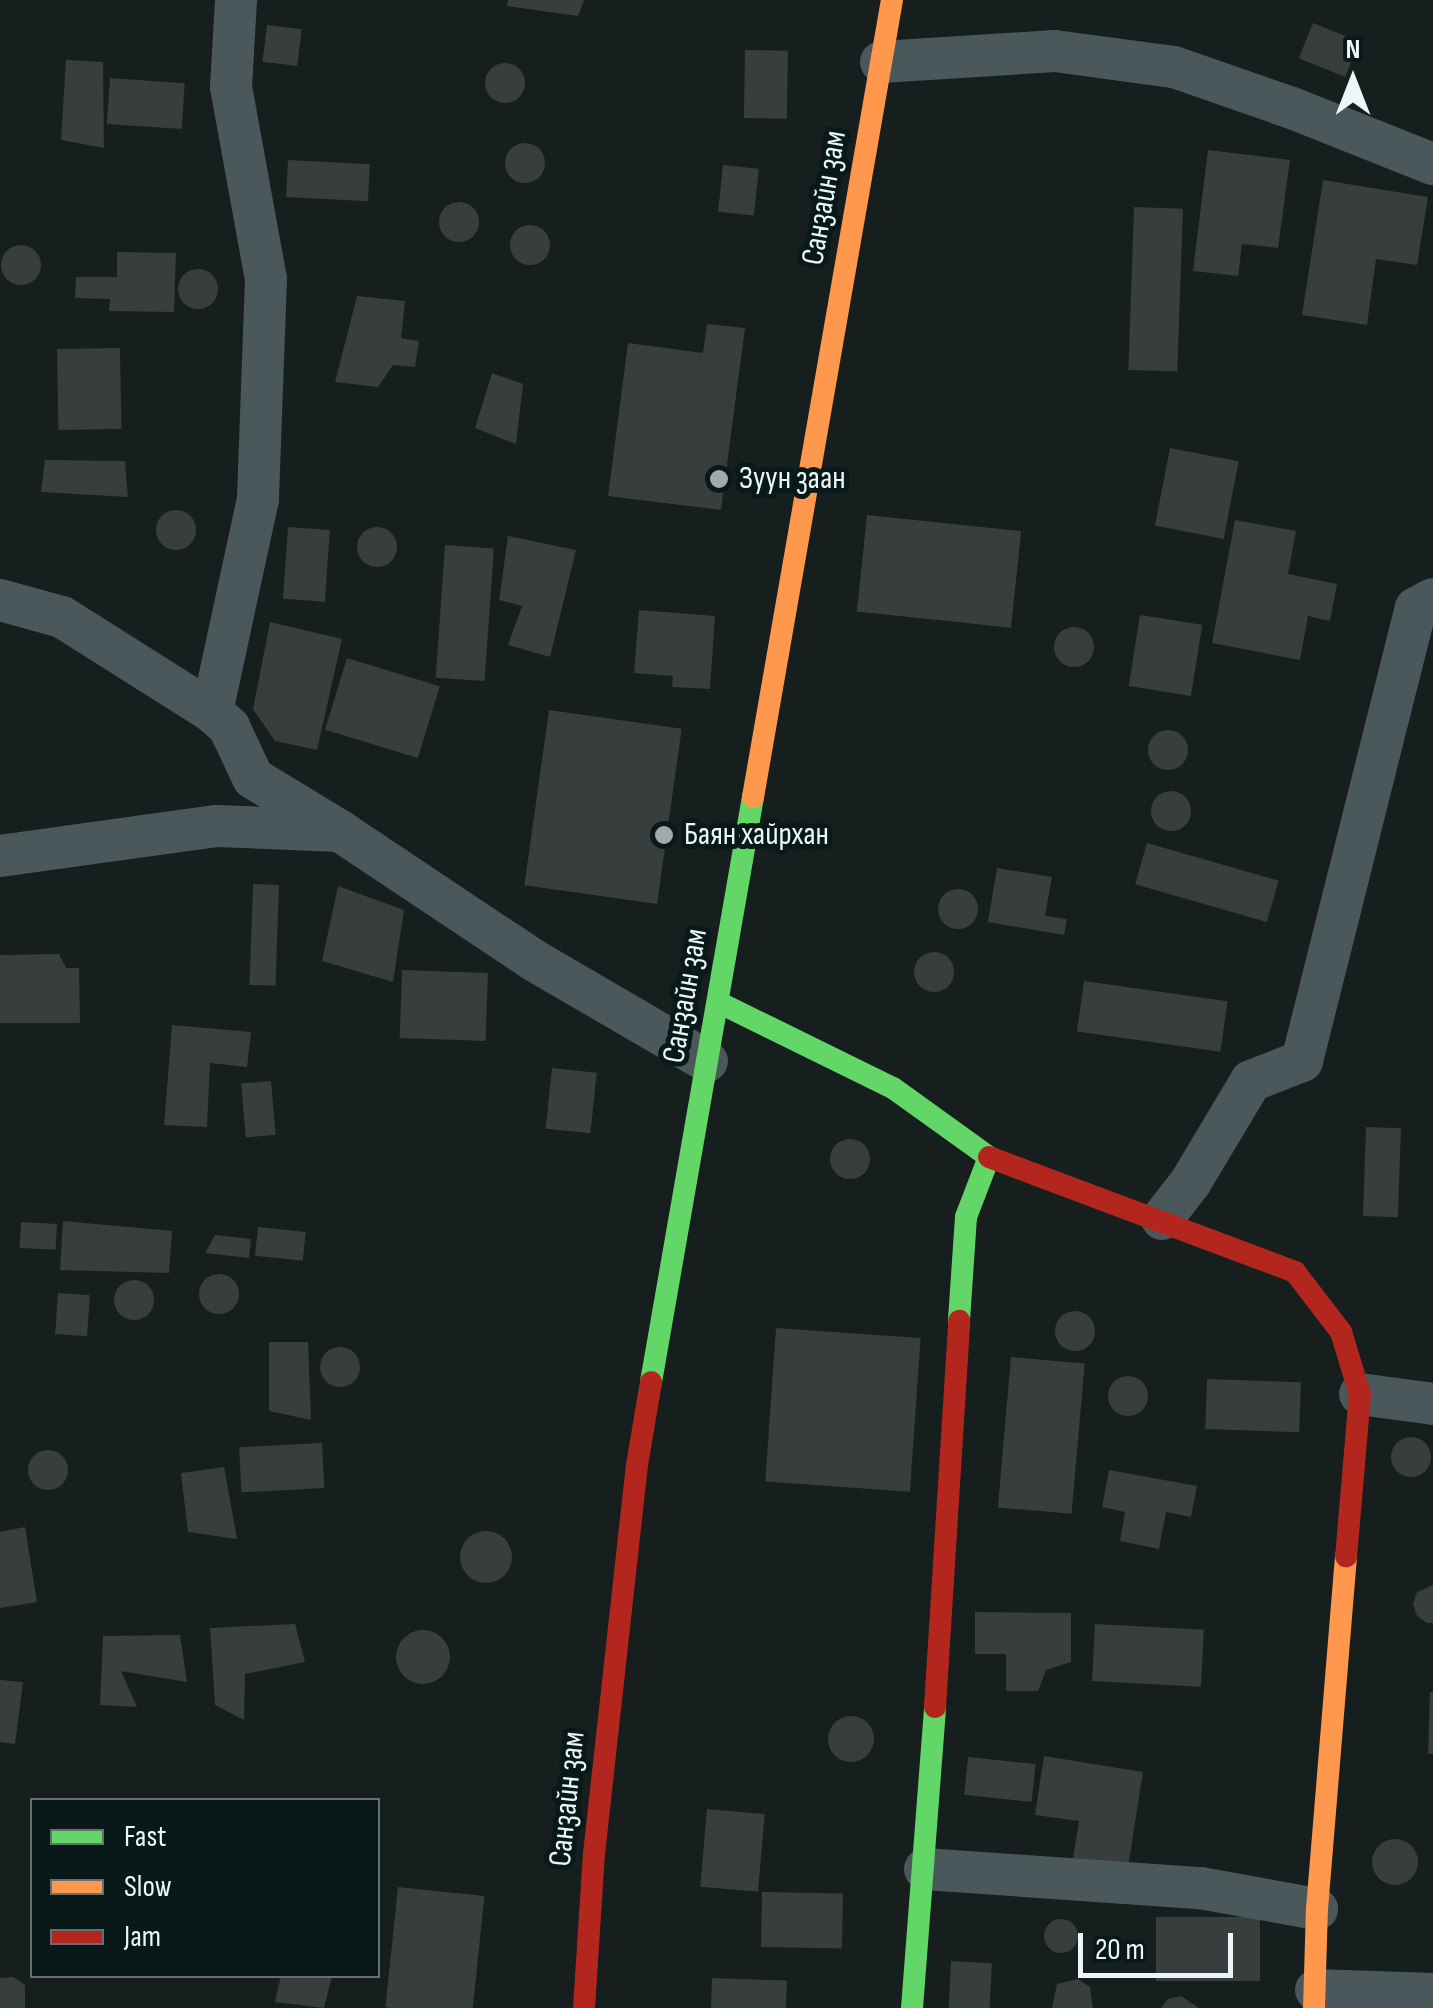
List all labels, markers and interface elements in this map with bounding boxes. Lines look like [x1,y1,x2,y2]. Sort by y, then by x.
north arrow [1303,30,1403,130]
text: N [1346,33,1360,66]
street label: Санзайн зам [794,128,856,268]
place label: Зуун заан [739,460,846,498]
marker: Зуун заан [708,468,730,490]
place label: Баян хайрхан [684,816,829,854]
marker: Баян хайрхан [653,824,675,846]
street label: Санзайн зам [655,926,717,1066]
street label: Санзайн зам [542,1730,594,1868]
legend [30,1798,380,1978]
text: Fast [124,1819,166,1855]
text: Slow [124,1869,172,1905]
scale bar [1083,1913,1238,1975]
text: Jam [124,1919,161,1955]
text: 20 m [1095,1932,1145,1968]

